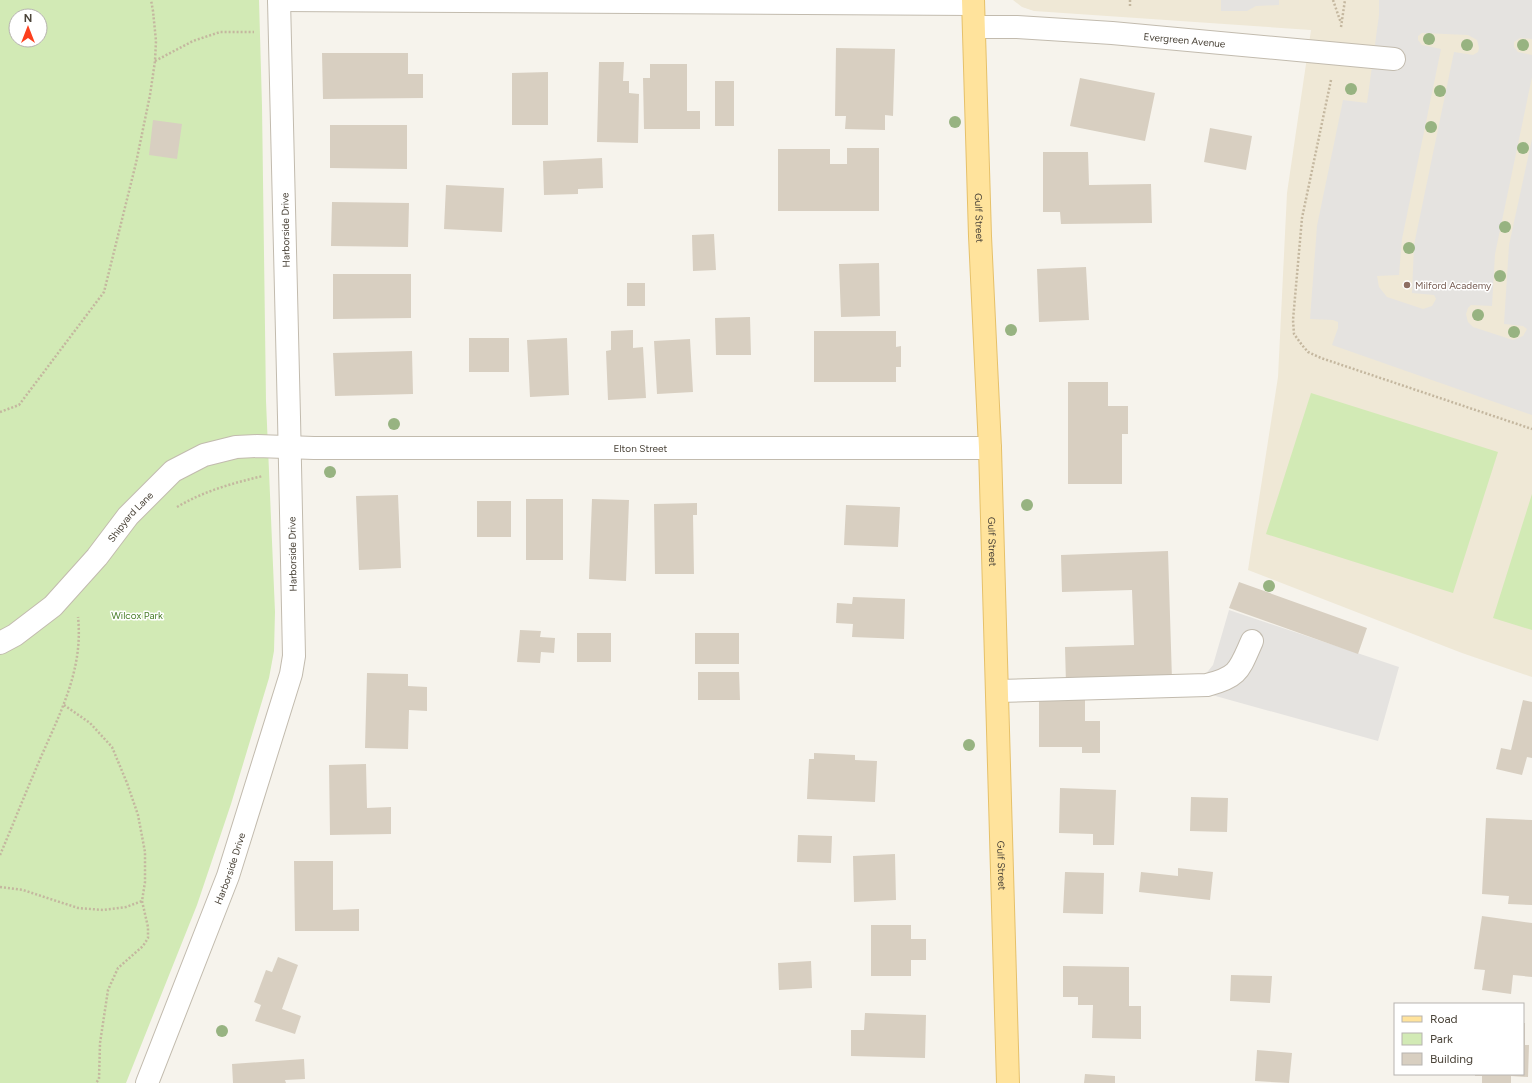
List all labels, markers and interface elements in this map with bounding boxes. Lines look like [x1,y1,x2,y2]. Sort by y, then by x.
north arrow [8,8,48,48]
text: N [24,12,32,25]
street label: Evergreen Avenue [1143,30,1226,50]
street label: Harborside Drive [278,192,293,268]
street label: Gulf Street [972,193,986,243]
place label: Milford Academy [1415,279,1492,292]
marker: Milford Academy [1402,280,1412,290]
street label: Elton Street [613,442,667,455]
street label: Shipyard Lane [105,488,156,545]
street label: Harborside Drive [285,516,300,592]
street label: Gulf Street [985,517,999,567]
park label: Wilcox Park [111,609,163,622]
street label: Harborside Drive [212,830,248,906]
street label: Gulf Street [994,841,1009,891]
legend [1394,1003,1524,1075]
text: Road [1430,1012,1458,1026]
text: Park [1430,1032,1453,1046]
text: Building [1430,1052,1473,1066]

